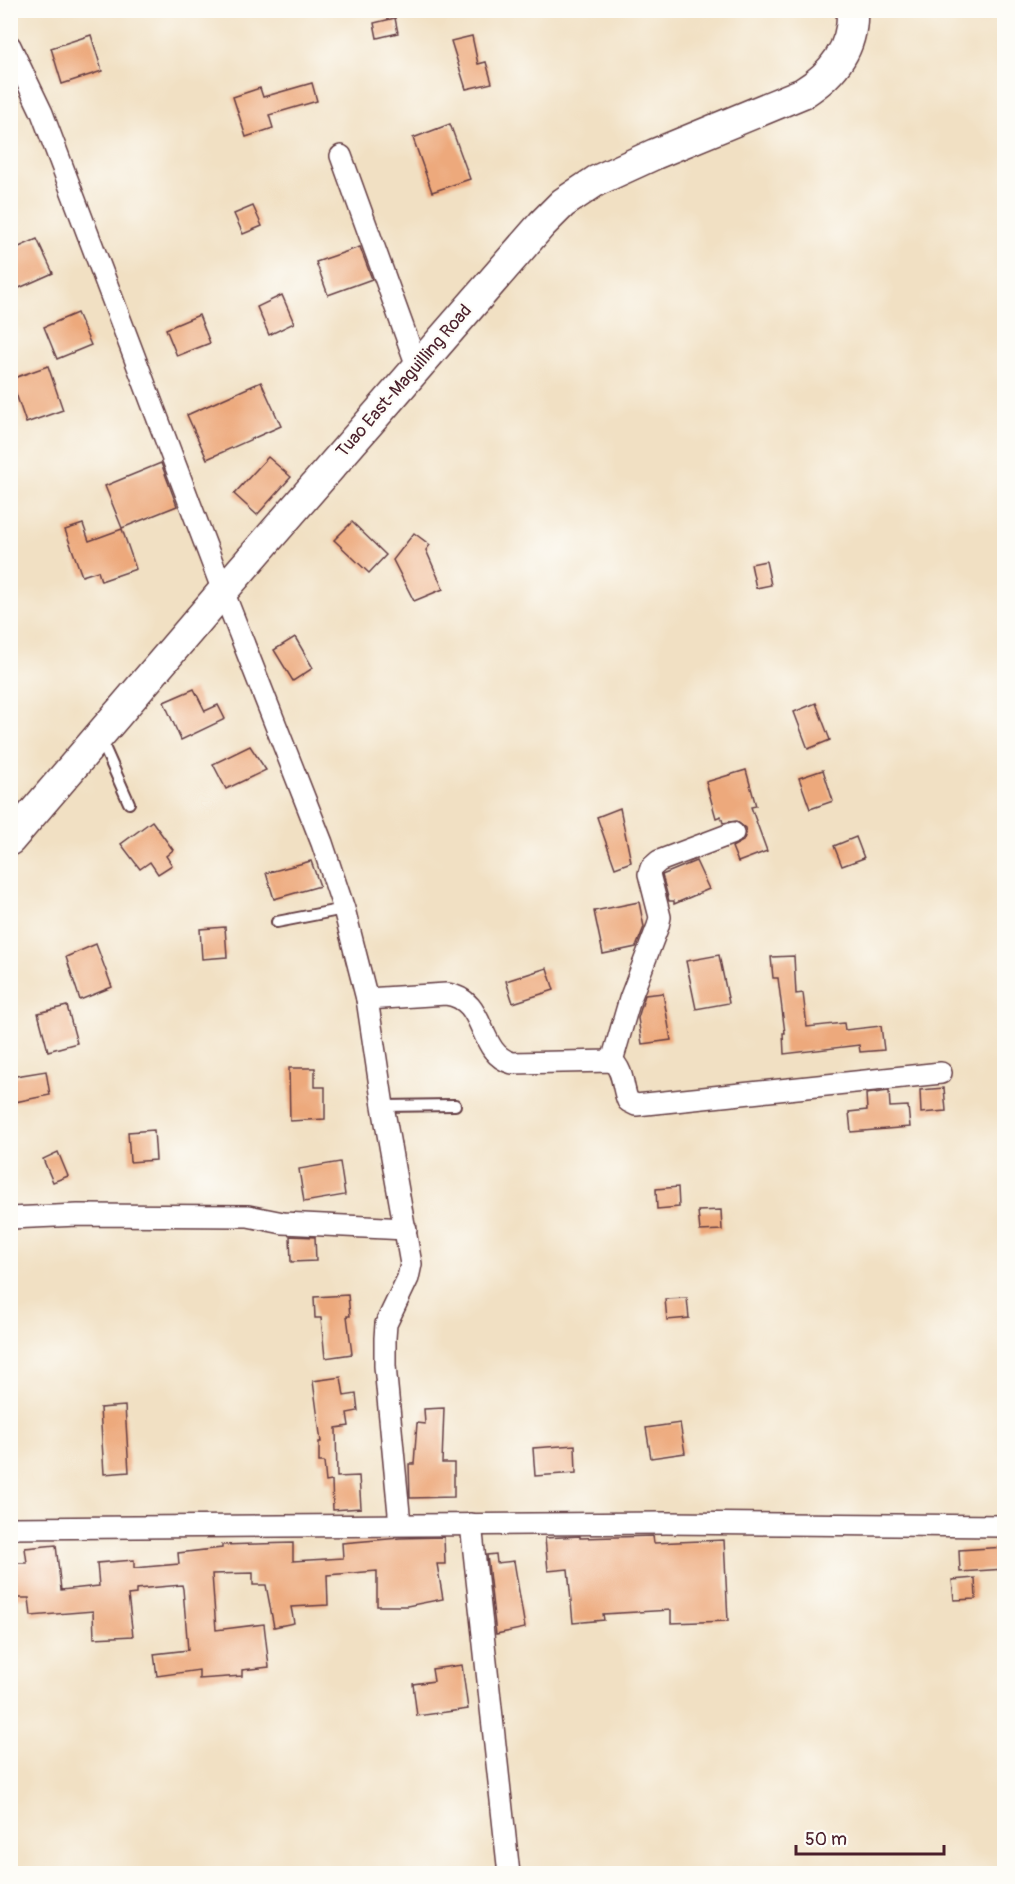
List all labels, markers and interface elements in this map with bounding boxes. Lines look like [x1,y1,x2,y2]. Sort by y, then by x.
street label: Tuao East-Maguilling Road [331,300,477,462]
scale bar [796,1818,944,1856]
text: 50 m [805,1828,847,1851]

